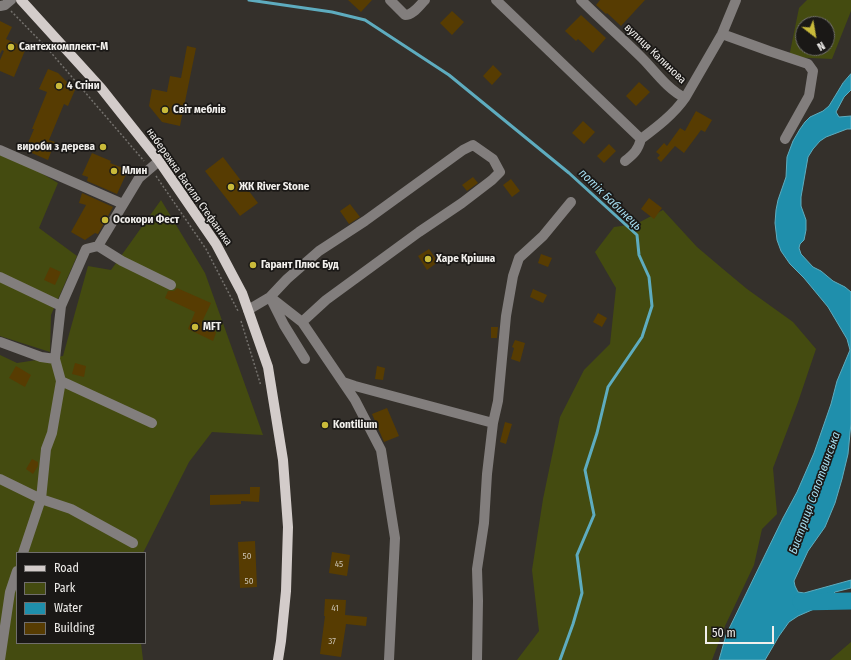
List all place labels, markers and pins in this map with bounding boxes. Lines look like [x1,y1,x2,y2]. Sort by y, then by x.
place label: Сантехкомплект-М [19,40,108,54]
marker: Сантехкомплект-М [6,42,16,52]
place label: 4 Стіни [67,79,100,93]
marker: 4 Стіни [54,81,64,91]
place label: Світ меблів [173,103,226,117]
marker: Світ меблів [160,105,170,115]
place label: вироби з дерева [17,140,95,154]
marker: вироби з дерева [98,142,108,152]
place label: Млин [122,164,147,178]
marker: Млин [109,166,119,176]
place label: ЖК River Stone [239,180,309,194]
marker: ЖК River Stone [226,182,236,192]
place label: Осокори Фест [113,213,179,227]
marker: Осокори Фест [100,215,110,225]
place label: Харе Крішна [436,252,495,266]
marker: Харе Крішна [423,254,433,264]
place label: Гарант Плюс Буд [261,258,339,272]
marker: Гарант Плюс Буд [248,260,258,270]
place label: MFT [203,320,221,334]
marker: MFT [190,322,200,332]
place label: Kontilium [333,418,378,432]
marker: Kontilium [320,420,330,430]

